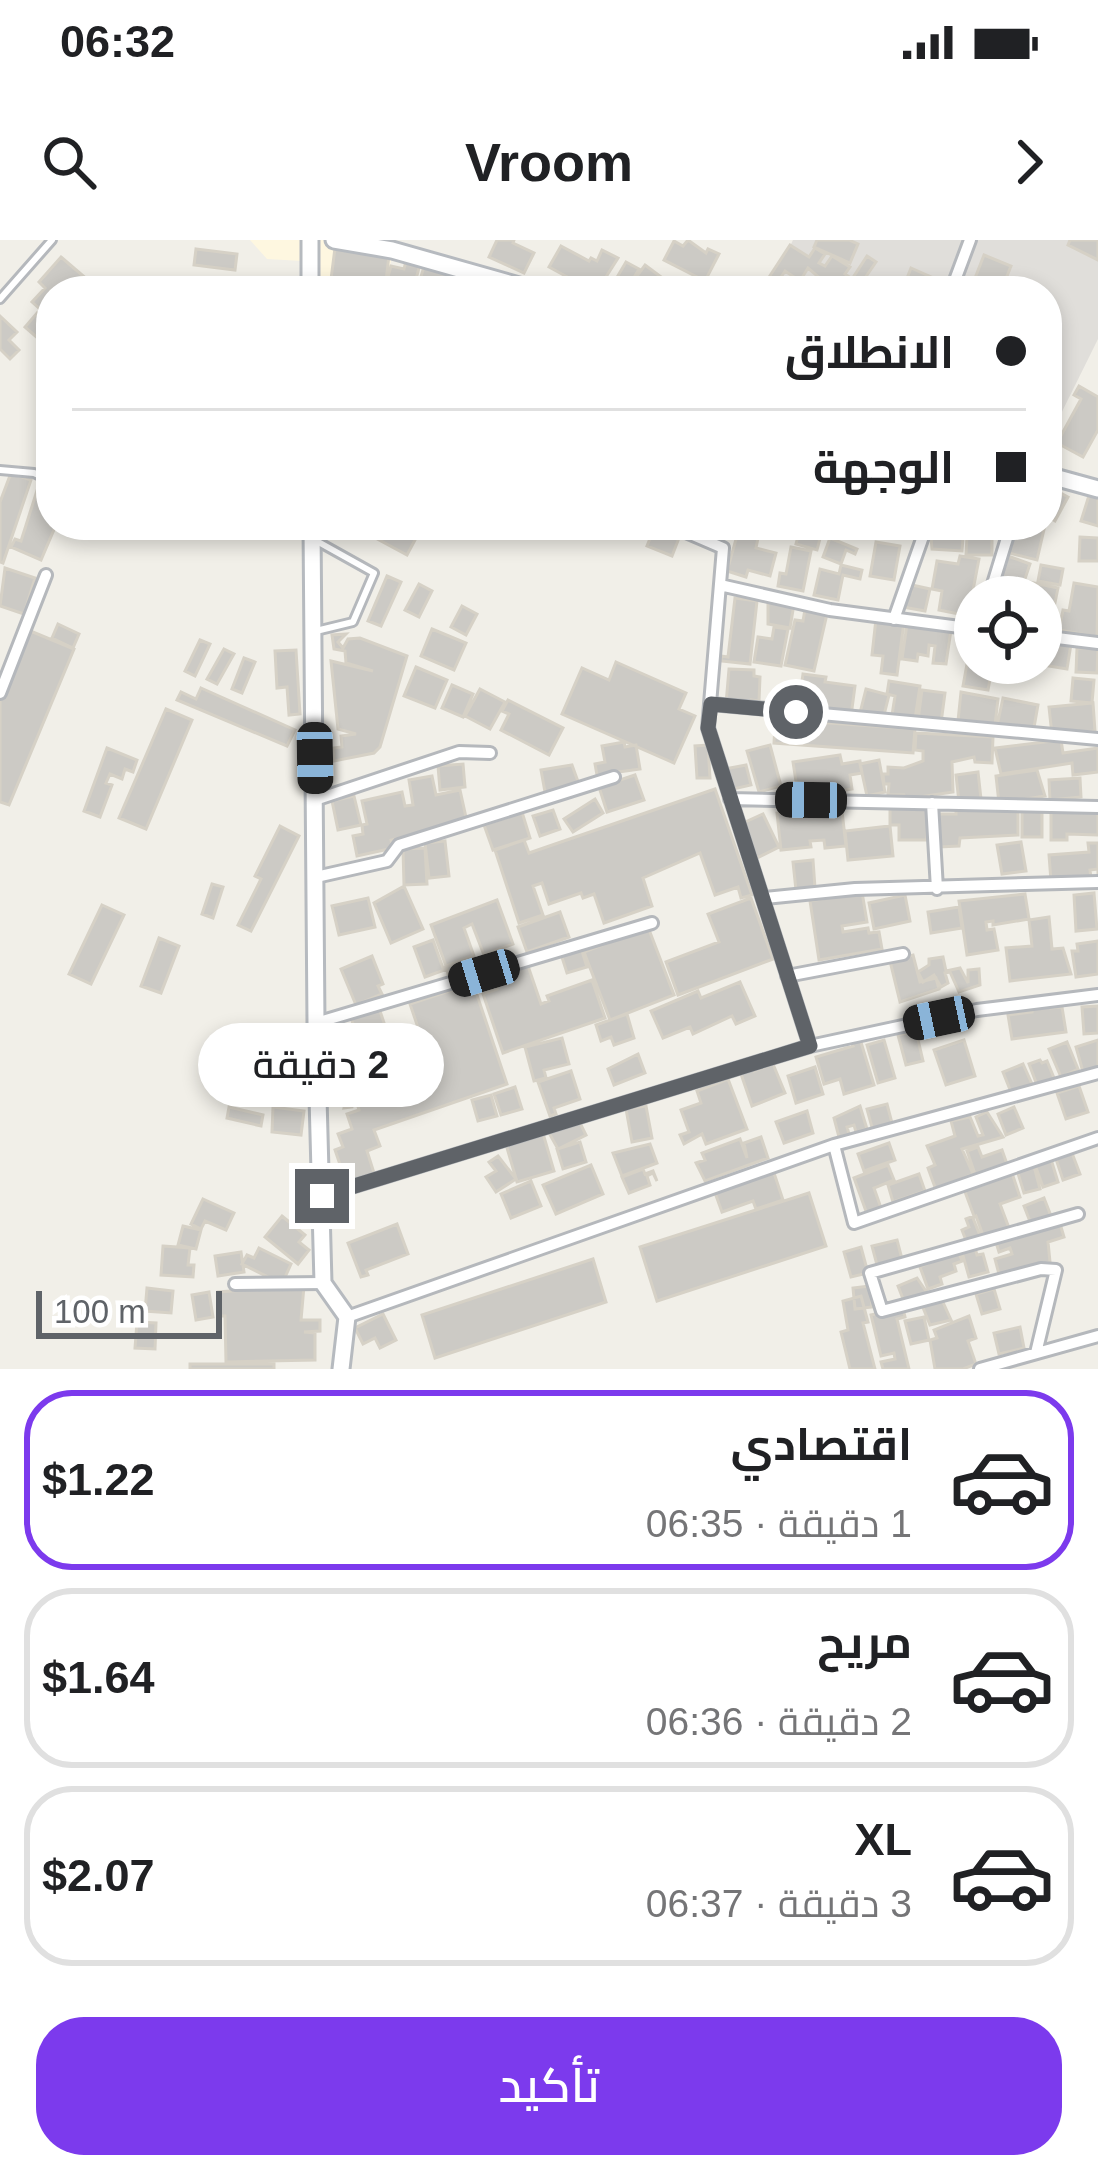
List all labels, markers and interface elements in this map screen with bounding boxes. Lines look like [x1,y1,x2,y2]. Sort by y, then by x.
text: 06:32 [60,16,175,67]
icon: search [36,129,102,195]
icon: forward [996,129,1062,195]
text: Vroom [465,132,633,192]
text: الانطلاق [785,327,954,378]
text: الوجهة [813,442,954,493]
map controls [954,576,1062,684]
button: locate [954,576,1062,684]
route start [769,685,823,739]
car [296,722,334,794]
car [775,781,847,819]
car [444,945,524,1001]
car [900,993,978,1043]
callout: 2 دقيقة [199,1022,445,1106]
text: 2 دقيقة [253,1043,389,1086]
route end [295,1169,349,1223]
scale bar [36,1285,222,1338]
text: 100 m [54,1293,146,1330]
text: اقتصادي [731,1419,912,1470]
icon: car [948,1426,1056,1534]
text: $1.22 [42,1454,155,1505]
text: 1 دقيقة · 06:35 [646,1502,912,1545]
text: مريح [817,1617,912,1668]
icon: car [948,1624,1056,1732]
text: $1.64 [42,1652,155,1703]
text: 2 دقيقة · 06:36 [646,1700,912,1743]
text: XL [854,1814,912,1865]
icon: car [948,1822,1056,1930]
text: $2.07 [42,1850,155,1901]
text: 3 دقيقة · 06:37 [646,1882,912,1925]
button: تأكيد [36,2017,1062,2155]

